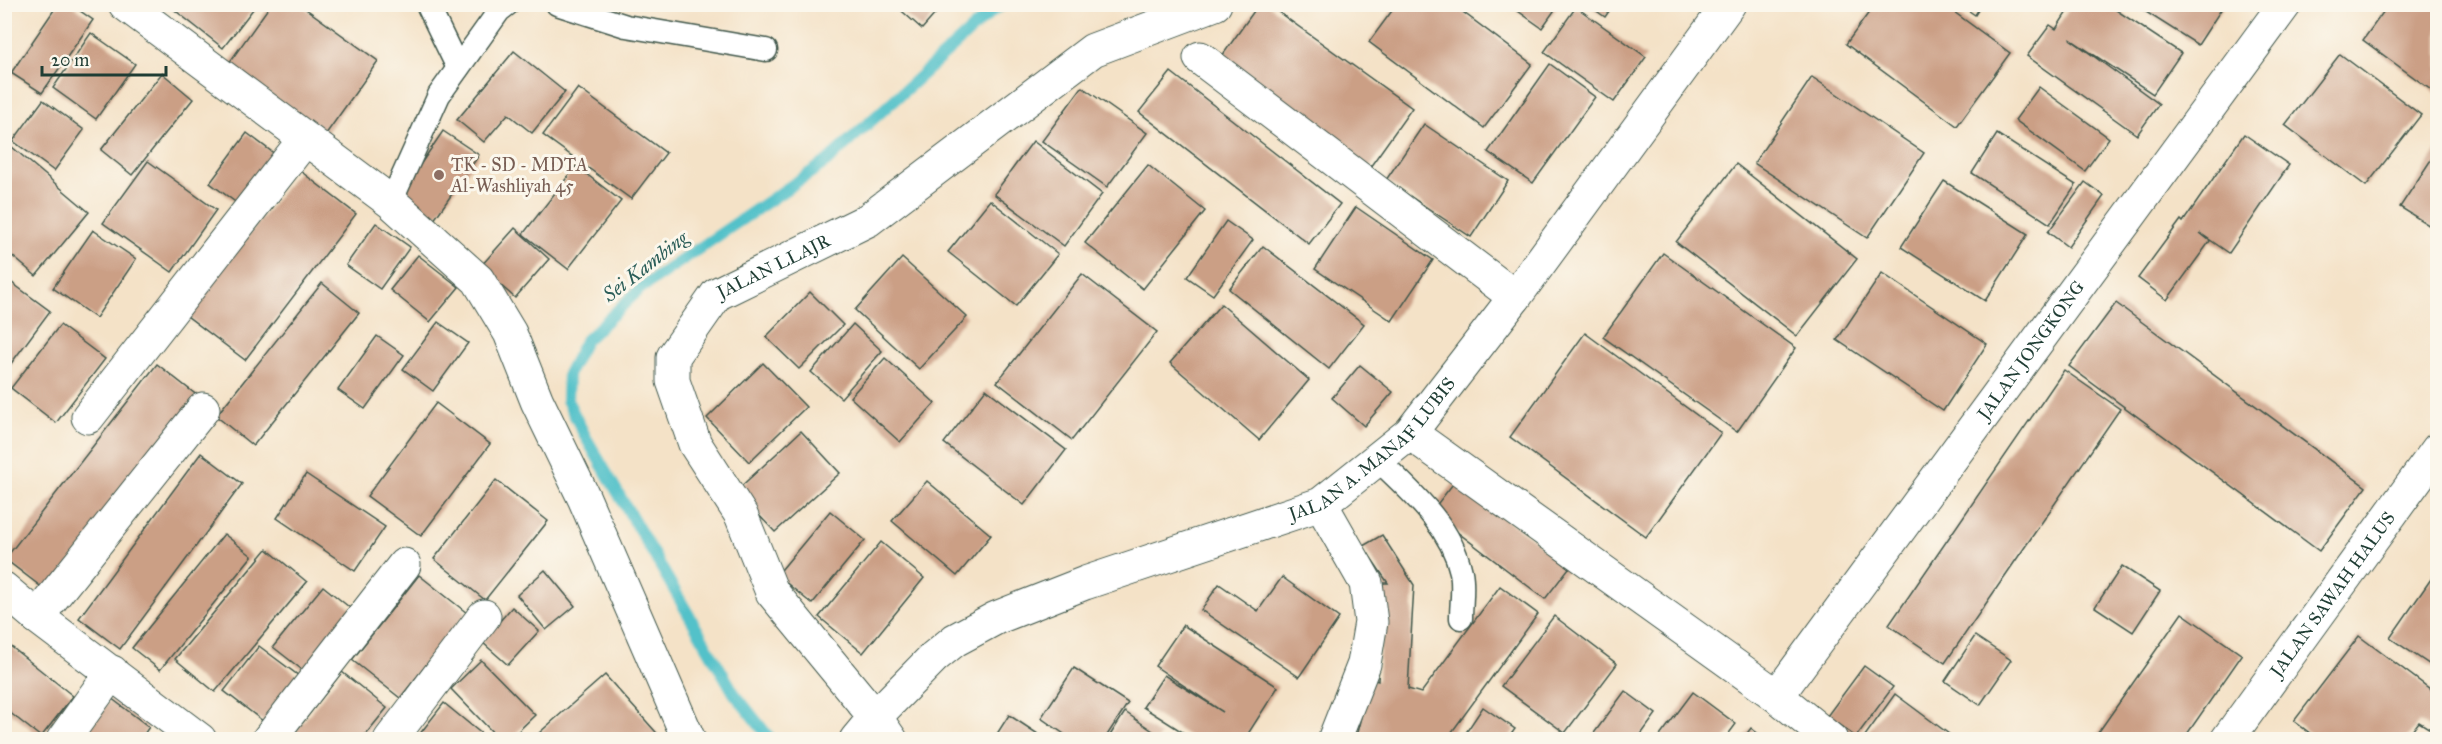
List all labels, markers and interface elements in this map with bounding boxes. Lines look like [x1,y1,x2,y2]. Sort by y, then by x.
scale bar [42,39,166,77]
text: 20 m [51,49,89,71]
place label: TK - SD - MDTA Al-Washliyah 45 [450,154,588,197]
marker: TK - SD - MDTA Al-Washliyah 45 [432,168,446,182]
water label: Sei Kambing [597,224,693,307]
street label: JALAN LLAJR [711,229,835,305]
street label: JALAN JONGKONG [1971,276,2089,426]
street label: JALAN A. MANAF LUBIS [1284,373,1460,527]
street label: JALAN SAWAH HALUS [2264,507,2400,683]

